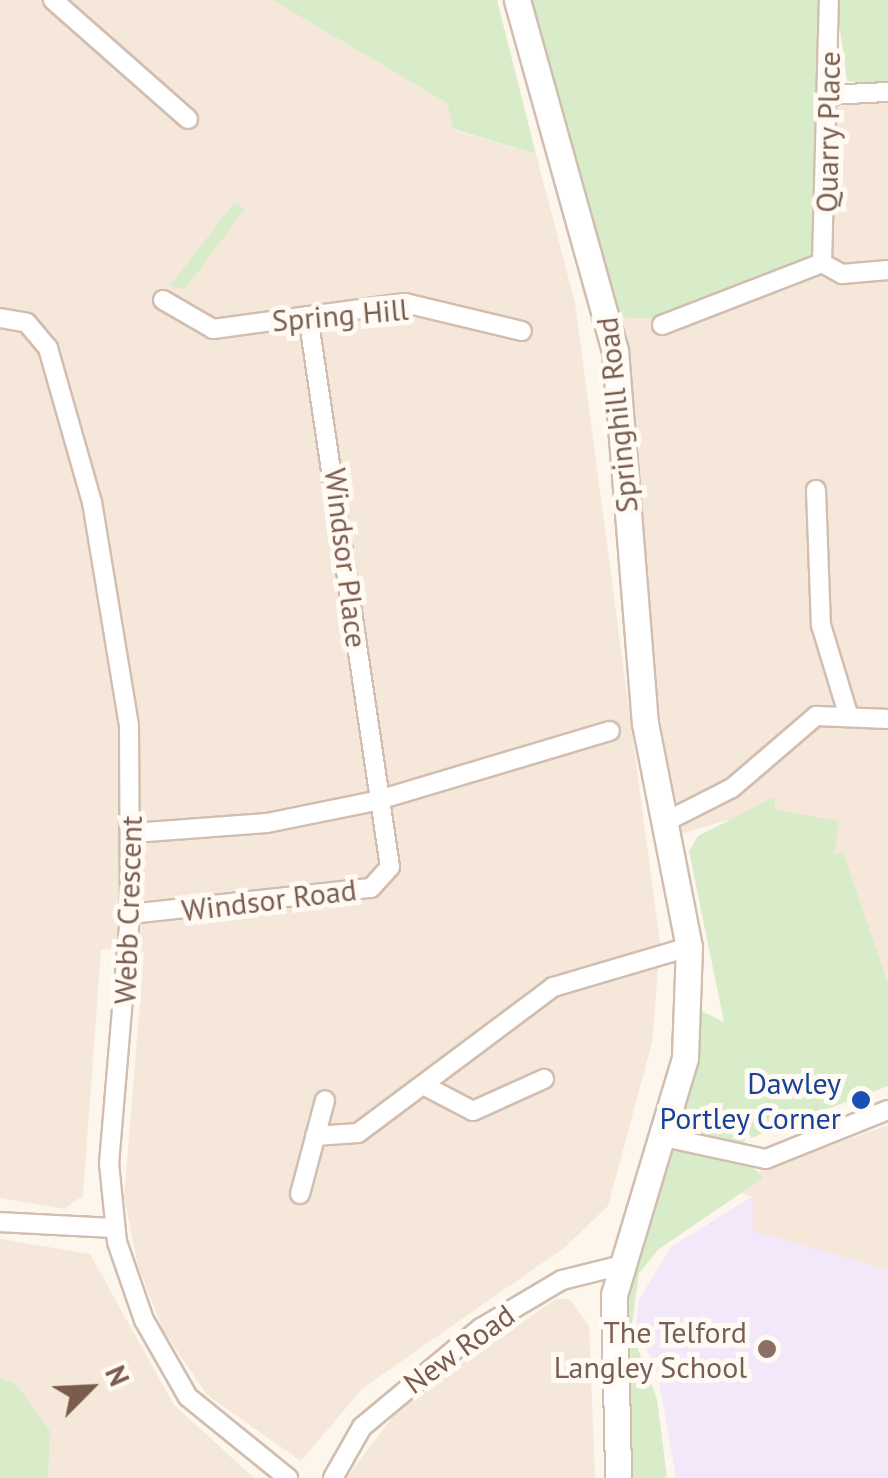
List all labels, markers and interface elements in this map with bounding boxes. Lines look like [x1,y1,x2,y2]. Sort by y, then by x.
street label: Quarry Place [809,50,847,214]
street label: Spring Hill [270,291,410,339]
street label: Springhill Road [589,315,645,515]
street label: Windsor Place [317,466,375,650]
street label: Webb Crescent [107,815,149,1005]
street label: Windsor Road [180,871,358,929]
place label: Dawley Portley Corner [658,1065,841,1136]
marker: Dawley Portley Corner [850,1089,872,1111]
street label: New Road [396,1297,522,1401]
place label: The Telford Langley School [553,1314,747,1384]
north arrow [40,1338,140,1438]
marker: The Telford Langley School [756,1338,778,1360]
text: N [97,1360,139,1392]

